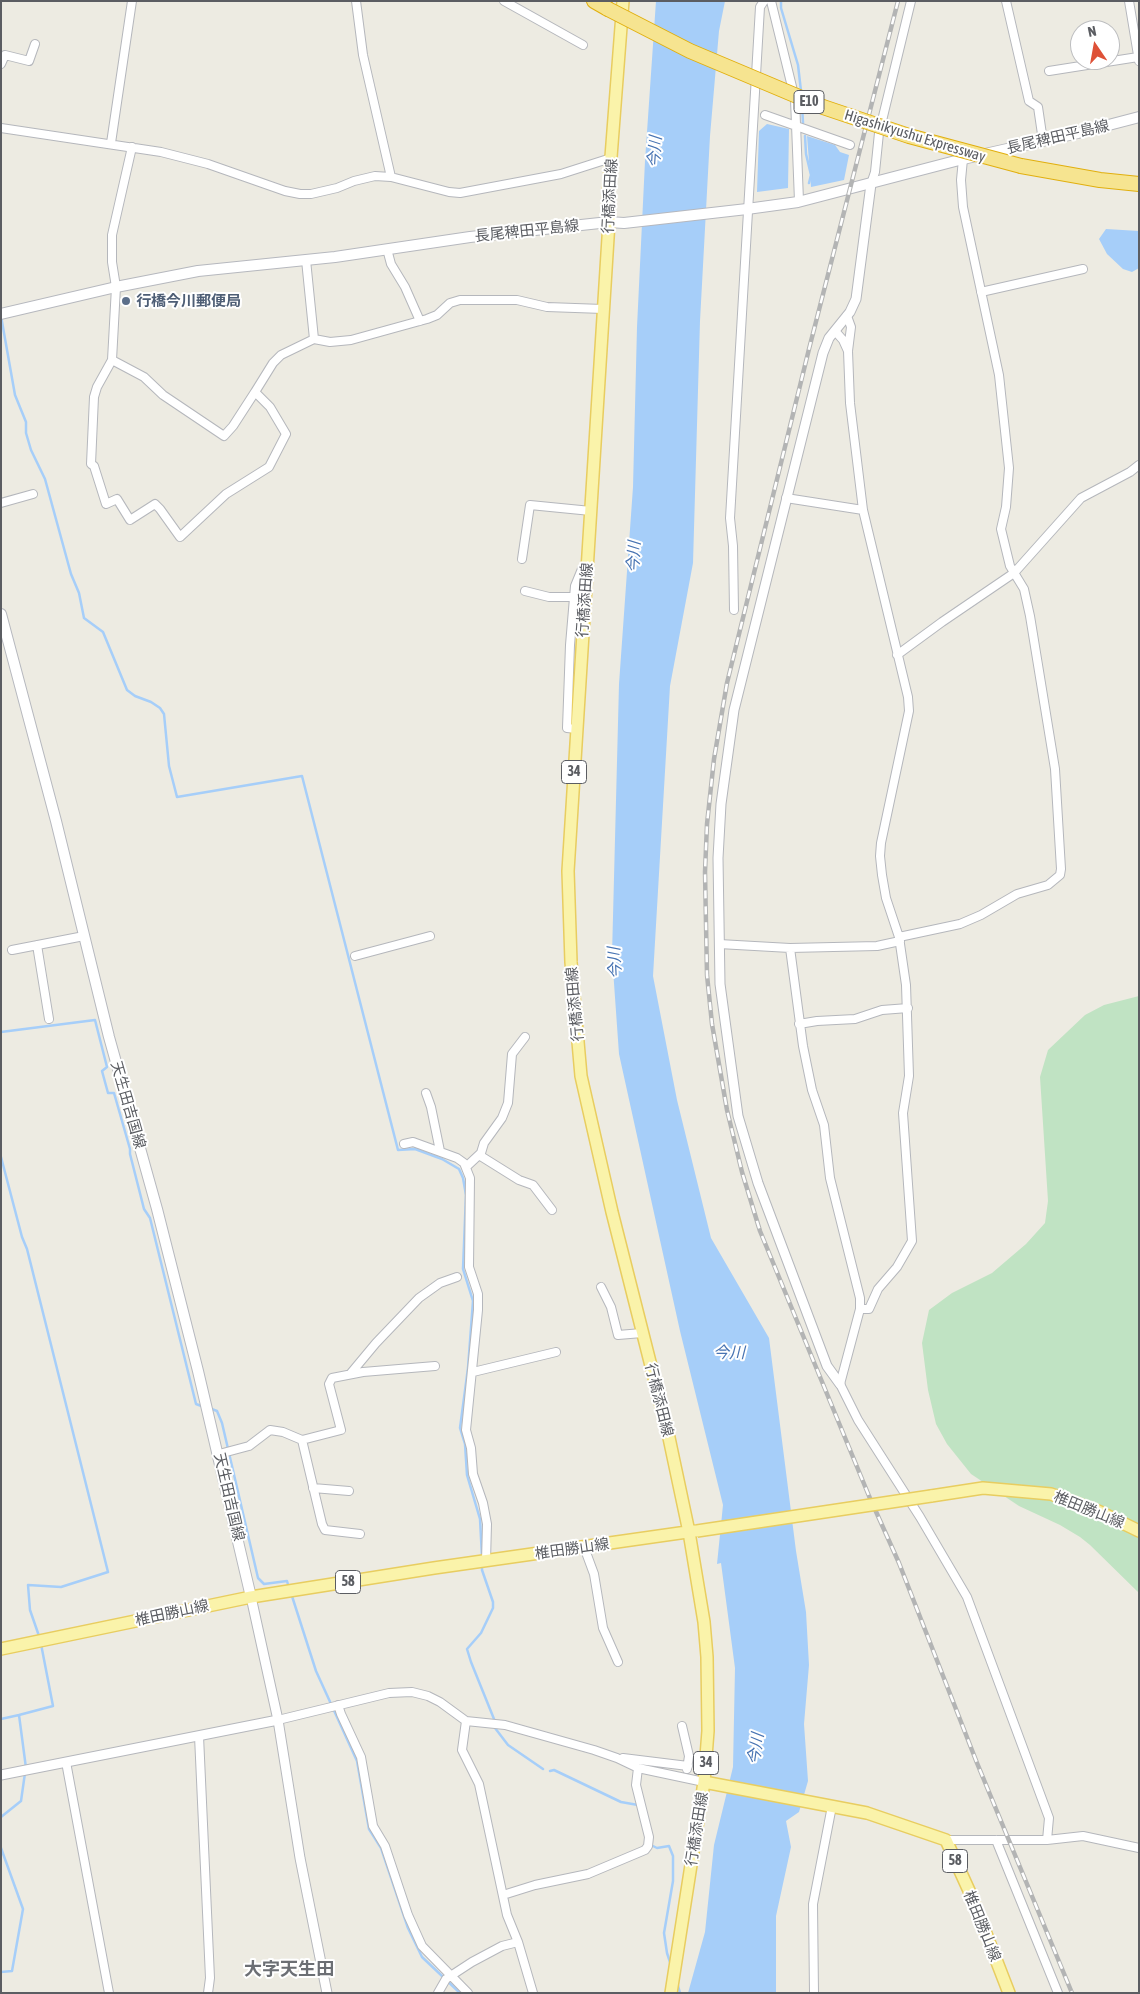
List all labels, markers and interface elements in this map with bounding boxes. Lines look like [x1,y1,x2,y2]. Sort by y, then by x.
north arrow [1070,20,1120,70]
text: N [1086,23,1098,40]
road number: E10 [794,90,824,114]
street label: Higashikyushu Expressway [842,106,988,166]
street label: 長尾稗田平島線 [1005,116,1111,158]
water label: 今川 [644,135,666,169]
street label: 行橋添田線 [599,158,621,234]
street label: 長尾稗田平島線 [474,217,580,245]
place label: 行橋今川郵便局 [136,292,241,310]
marker: 行橋今川郵便局 [120,295,132,307]
water label: 今川 [624,541,644,573]
street label: 行橋添田線 [573,562,597,638]
road number: 34 [562,760,586,784]
water label: 今川 [605,947,625,979]
street label: 行橋添田線 [563,966,587,1042]
street label: 天生田吉国線 [107,1059,149,1151]
water label: 今川 [713,1343,745,1363]
street label: 行橋添田線 [641,1361,677,1439]
street label: 天生田吉国線 [210,1451,248,1543]
street label: 椎田勝山線 [1051,1488,1127,1532]
street label: 椎田勝山線 [534,1535,610,1563]
road number: 58 [336,1570,360,1594]
street label: 椎田勝山線 [133,1596,211,1630]
water label: 今川 [744,1732,768,1766]
road number: 34 [694,1752,718,1775]
street label: 行橋添田線 [682,1791,712,1867]
road number: 58 [942,1850,968,1872]
street label: 椎田勝山線 [960,1888,1004,1964]
district label: 大字天生田 [244,1958,334,1980]

